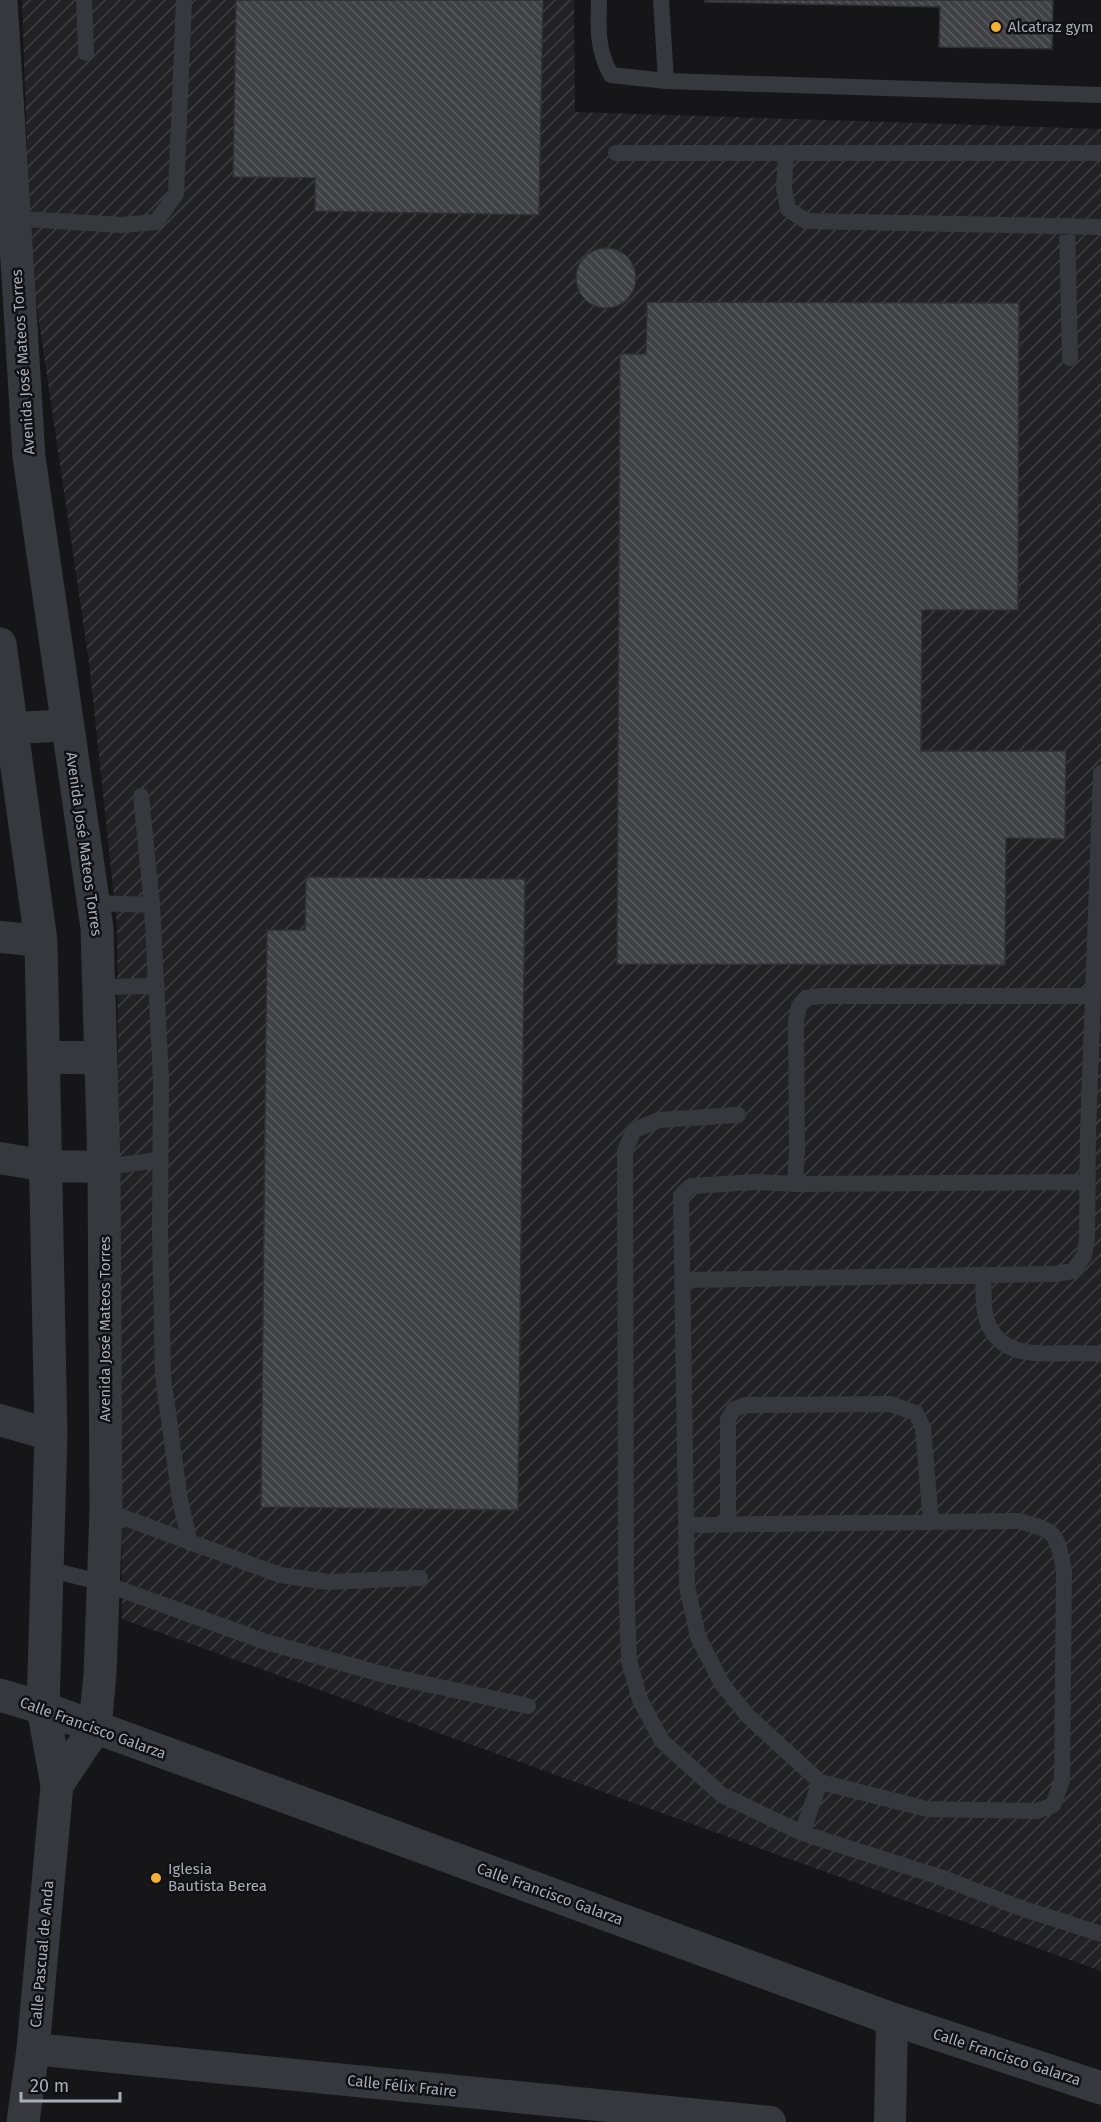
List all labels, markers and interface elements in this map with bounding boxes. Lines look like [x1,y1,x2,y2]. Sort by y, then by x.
place label: Alcatraz gym [1008,18,1094,36]
marker: Alcatraz gym [989,20,1003,34]
street label: Avenida José Mateos Torres [8,269,38,455]
street label: Avenida José Mateos Torres [62,751,106,937]
street label: Avenida José Mateos Torres [96,1236,114,1422]
street label: Calle Francisco Galarza [17,1693,169,1763]
street label: Calle Francisco Galarza [474,1859,626,1929]
place label: Iglesia Bautista Berea [168,1860,267,1895]
marker: Iglesia Bautista Berea [149,1871,163,1885]
street label: Calle Pascual de Anda [27,1880,57,2028]
street label: Calle Francisco Galarza [931,2025,1083,2089]
scale bar [21,2065,120,2103]
street label: Calle Félix Fraire [346,2071,458,2101]
text: 20 m [30,2075,69,2097]

